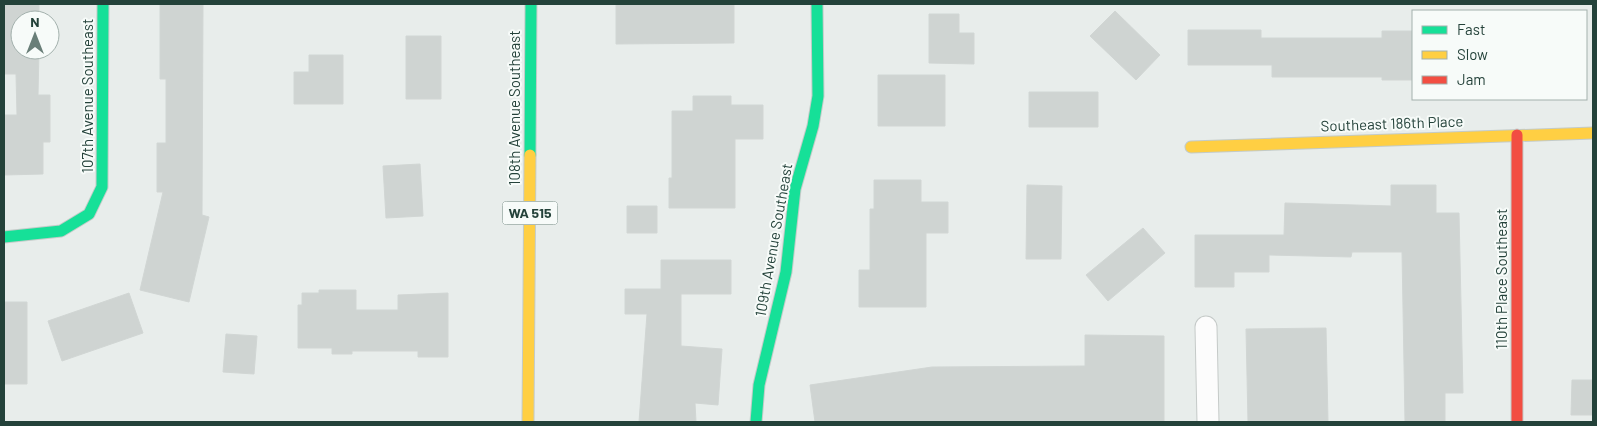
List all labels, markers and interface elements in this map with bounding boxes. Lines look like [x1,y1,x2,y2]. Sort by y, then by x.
north arrow [10,10,60,60]
legend [1412,10,1587,100]
text: N [30,13,40,30]
street label: 107th Avenue Southeast [78,19,96,173]
text: Fast [1457,20,1485,38]
street label: 108th Avenue Southeast [505,30,523,186]
text: Slow [1457,45,1488,63]
text: Jam [1457,70,1486,88]
street label: Southeast 186th Place [1320,112,1464,134]
street label: 109th Avenue Southeast [751,162,795,318]
road number: WA 515 [502,202,558,224]
street label: 110th Place Southeast [1492,209,1510,349]

